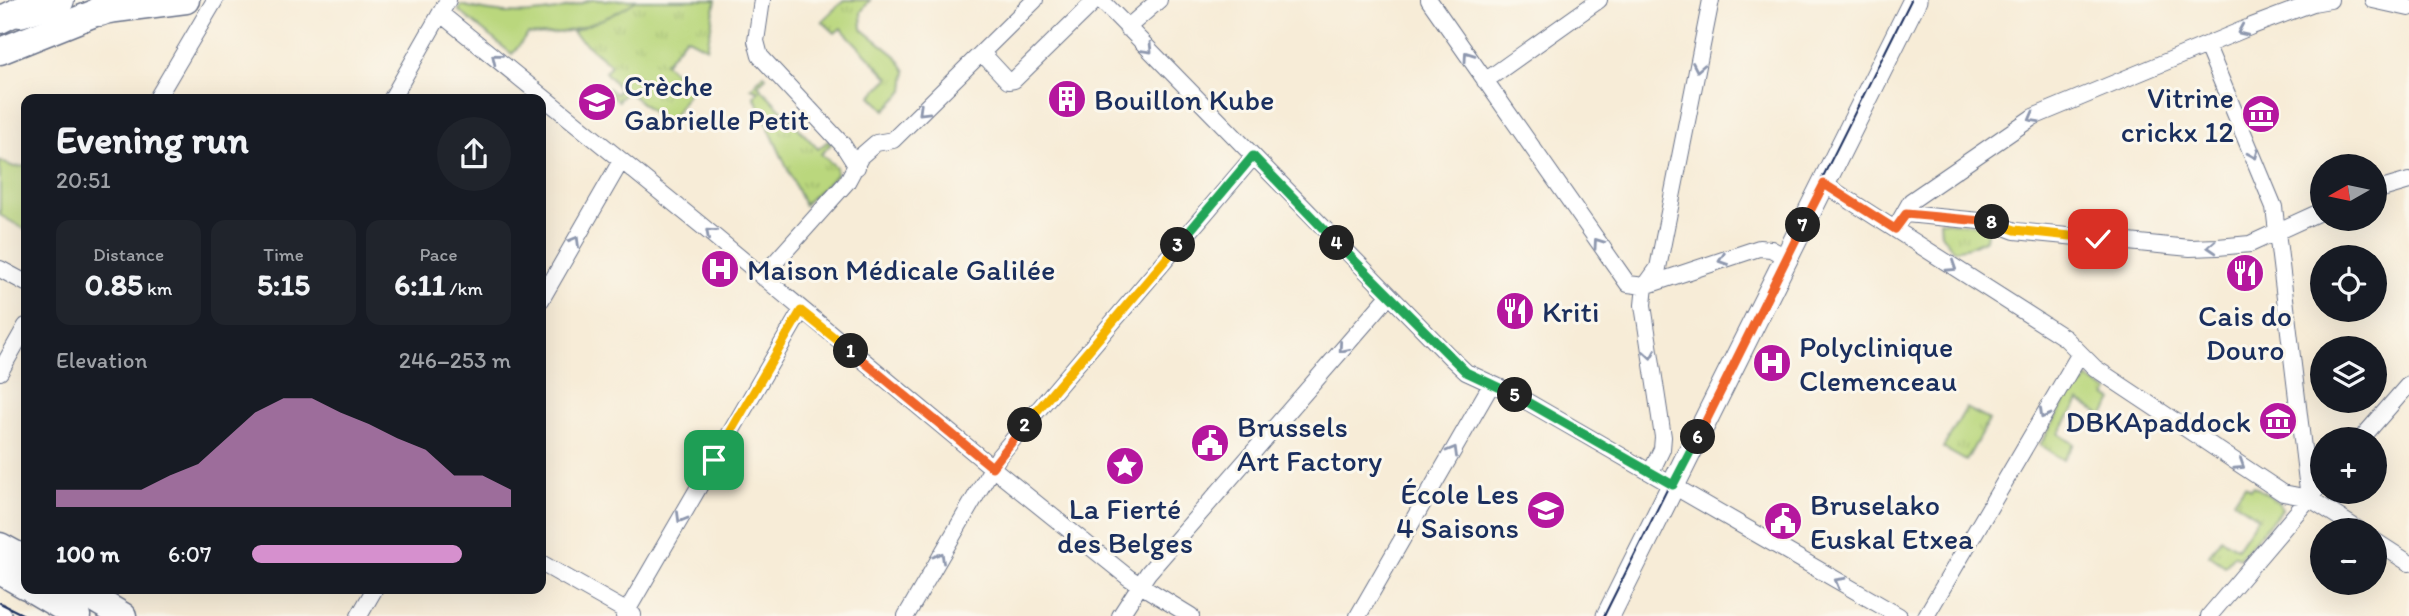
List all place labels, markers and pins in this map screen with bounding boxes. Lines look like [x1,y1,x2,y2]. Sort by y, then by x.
place label: Crèche Gabrielle Petit [624,67,809,138]
building icon: Bouillon Kube [1046,78,1088,120]
place label: Vitrine crickx 12 [2121,79,2234,150]
school or university icon: Crèche Gabrielle Petit [576,81,618,123]
place label: Bouillon Kube [1094,81,1274,118]
museum icon: Vitrine crickx 12 [2240,93,2282,135]
pin: 8 [1974,204,2010,240]
pin: 7 [1786,208,1820,243]
pin [2068,209,2128,269]
pin: 4 [1320,226,1354,260]
pin: 3 [1160,228,1196,262]
hospital icon: Maison Médicale Galilée [699,248,741,290]
place label: Maison Médicale Galilée [747,251,1055,288]
restaurant icon: Cais do Douro [2224,252,2266,294]
restaurant icon: Kriti [1494,290,1536,332]
place label: Kriti [1542,293,1599,330]
place label: Cais do Douro [2198,297,2292,368]
place label: Polyclinique Clemenceau [1799,328,1957,399]
pin: 1 [834,334,868,368]
hospital icon: Polyclinique Clemenceau [1751,342,1793,384]
pin: 5 [1498,378,1532,412]
museum icon: DBKApaddock [2257,400,2299,442]
place label: DBKApaddock [2065,403,2251,440]
pin: 2 [1007,408,1042,442]
place label: Brussels Art Factory [1237,408,1382,479]
pin: 6 [1680,420,1716,454]
public building icon: Brussels Art Factory [1189,422,1231,464]
pin [684,430,744,490]
place icon: La Fierté des Belges [1104,445,1146,487]
place label: École Les 4 Saisons [1396,475,1519,546]
place label: Bruselako Euskal Etxea [1810,486,1974,557]
school or university icon: École Les 4 Saisons [1525,489,1567,531]
place label: La Fierté des Belges [1057,490,1193,561]
public building icon: Bruselako Euskal Etxea [1762,500,1804,542]

